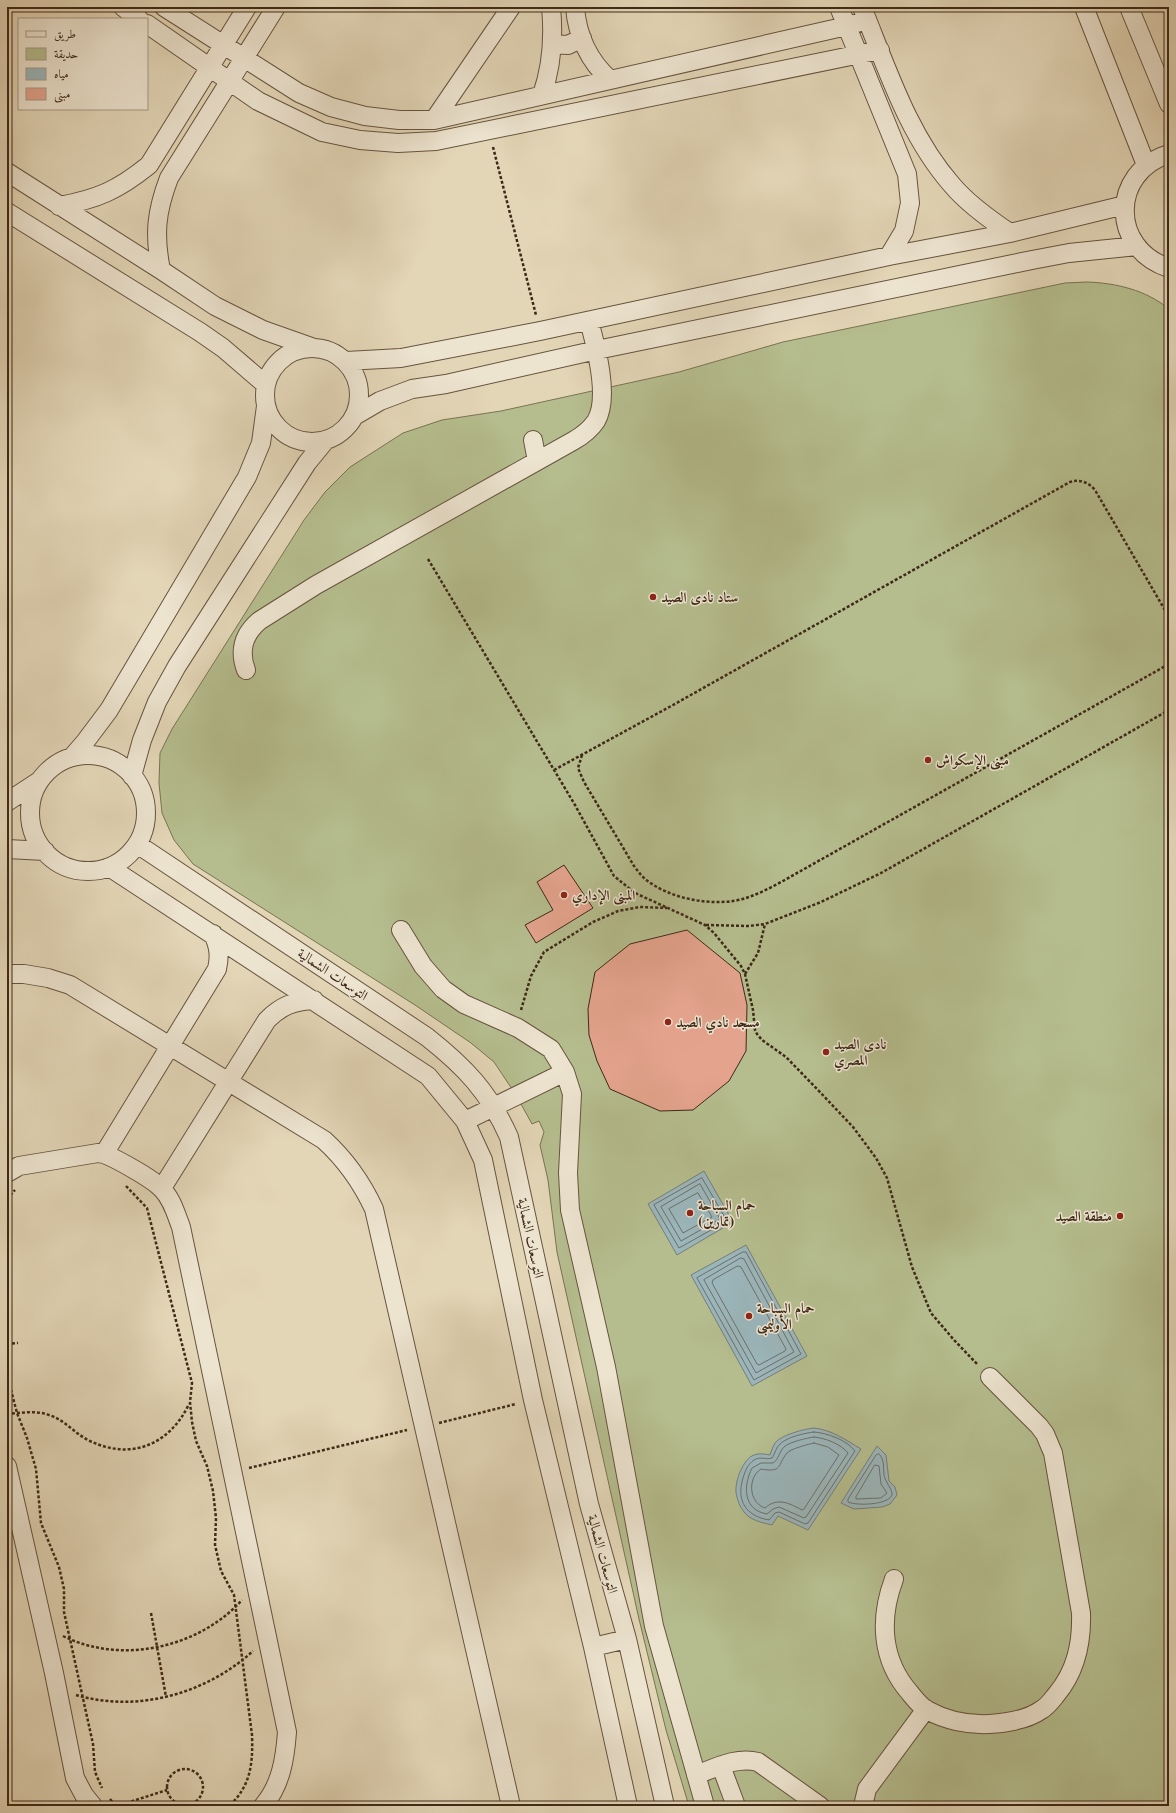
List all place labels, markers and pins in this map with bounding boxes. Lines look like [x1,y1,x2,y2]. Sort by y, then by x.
place label: ستاد نادى الصيد [661,591,738,605]
marker: ستاد نادى الصيد [648,592,658,602]
place label: مبنى الإسكواش [936,753,1009,770]
marker: مبنى الإسكواش [923,755,933,765]
place label: المبنى الإداري [572,888,635,907]
marker: المبنى الإداري [559,890,569,900]
place label: مسجد نادي الصيد [676,1016,760,1034]
marker: مسجد نادي الصيد [663,1017,673,1027]
place label: نادى الصيد المصري [834,1038,887,1072]
marker: نادى الصيد المصري [821,1047,831,1057]
place label: حمام السباحة (تمارين) [698,1199,756,1230]
marker: حمام السباحة (تمارين) [685,1208,695,1218]
place label: منطقة الصيد [1055,1210,1112,1224]
marker: منطقة الصيد [1115,1211,1125,1221]
place label: حمام السباحة الأوليمبى [757,1302,815,1336]
marker: حمام السباحة الأوليمبى [744,1311,754,1321]

